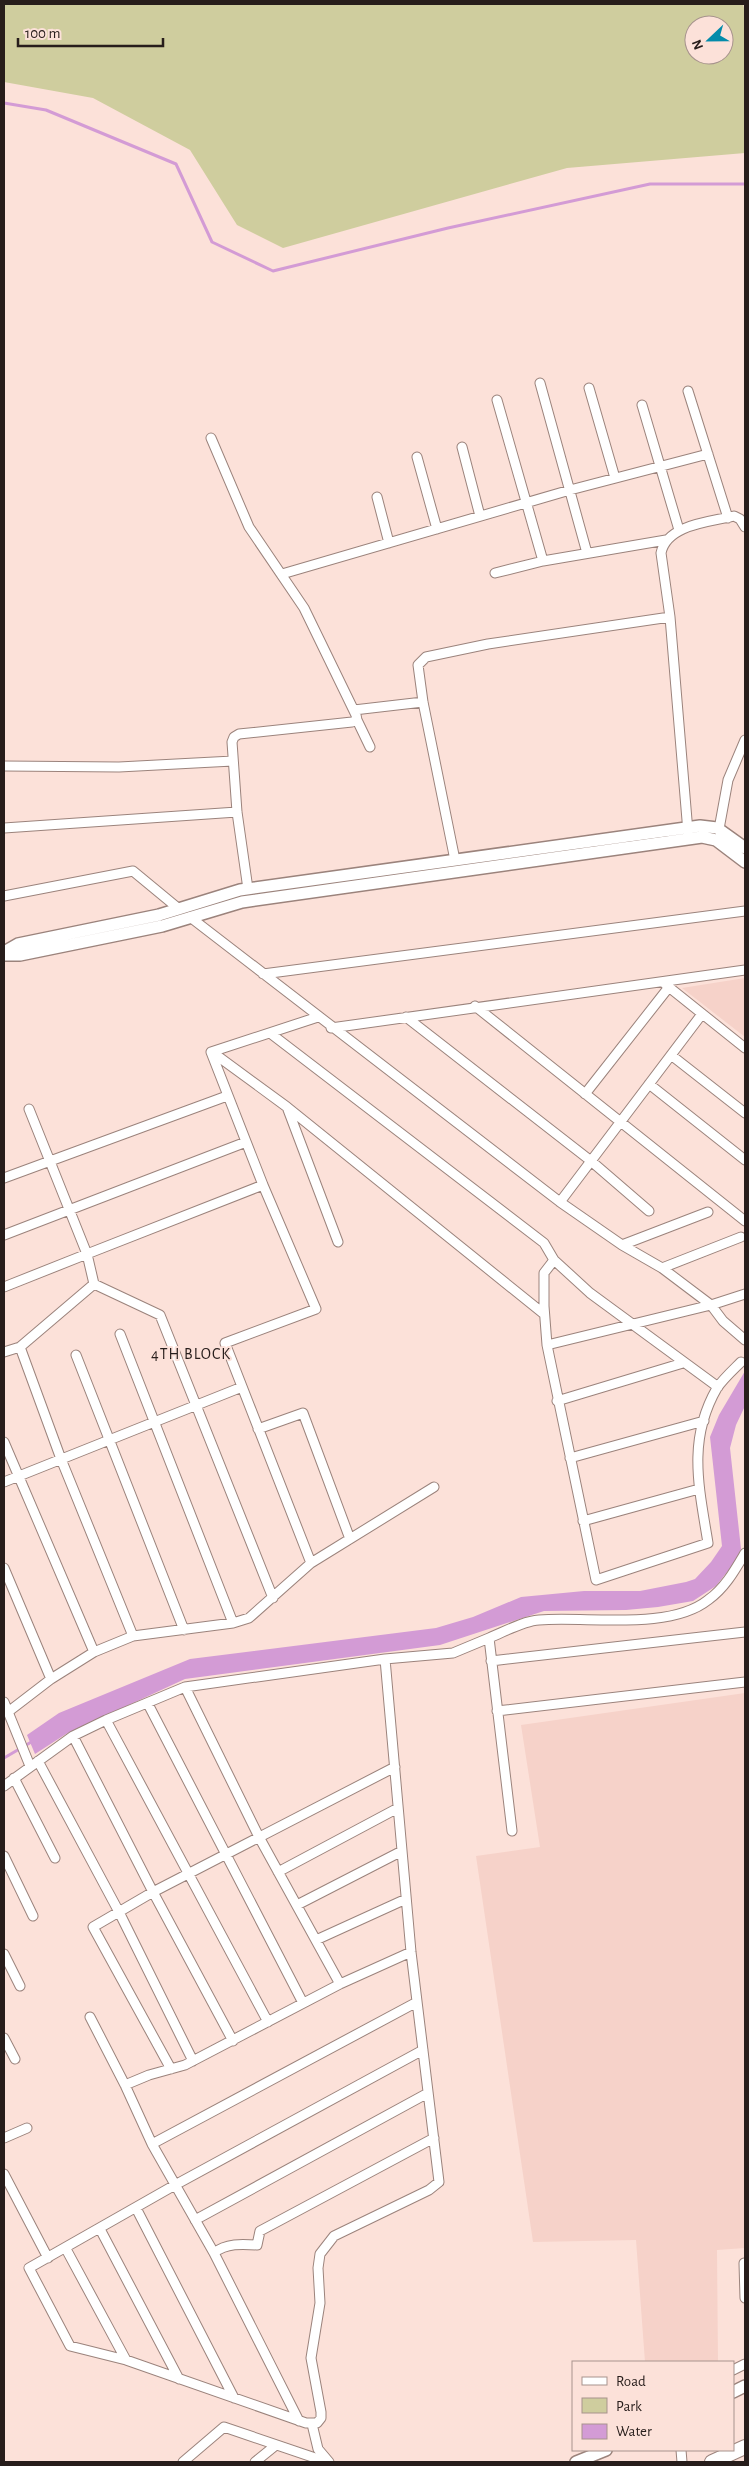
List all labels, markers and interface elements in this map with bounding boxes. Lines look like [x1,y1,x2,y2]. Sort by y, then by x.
scale bar [18,15,162,47]
north arrow [684,15,734,65]
text: 100 m [25,26,60,41]
text: N [690,37,706,52]
district label: 4TH BLOCK [151,1346,231,1362]
legend [572,2361,734,2451]
text: Road [616,2374,646,2389]
text: Park [616,2399,642,2414]
text: Water [616,2424,652,2439]

